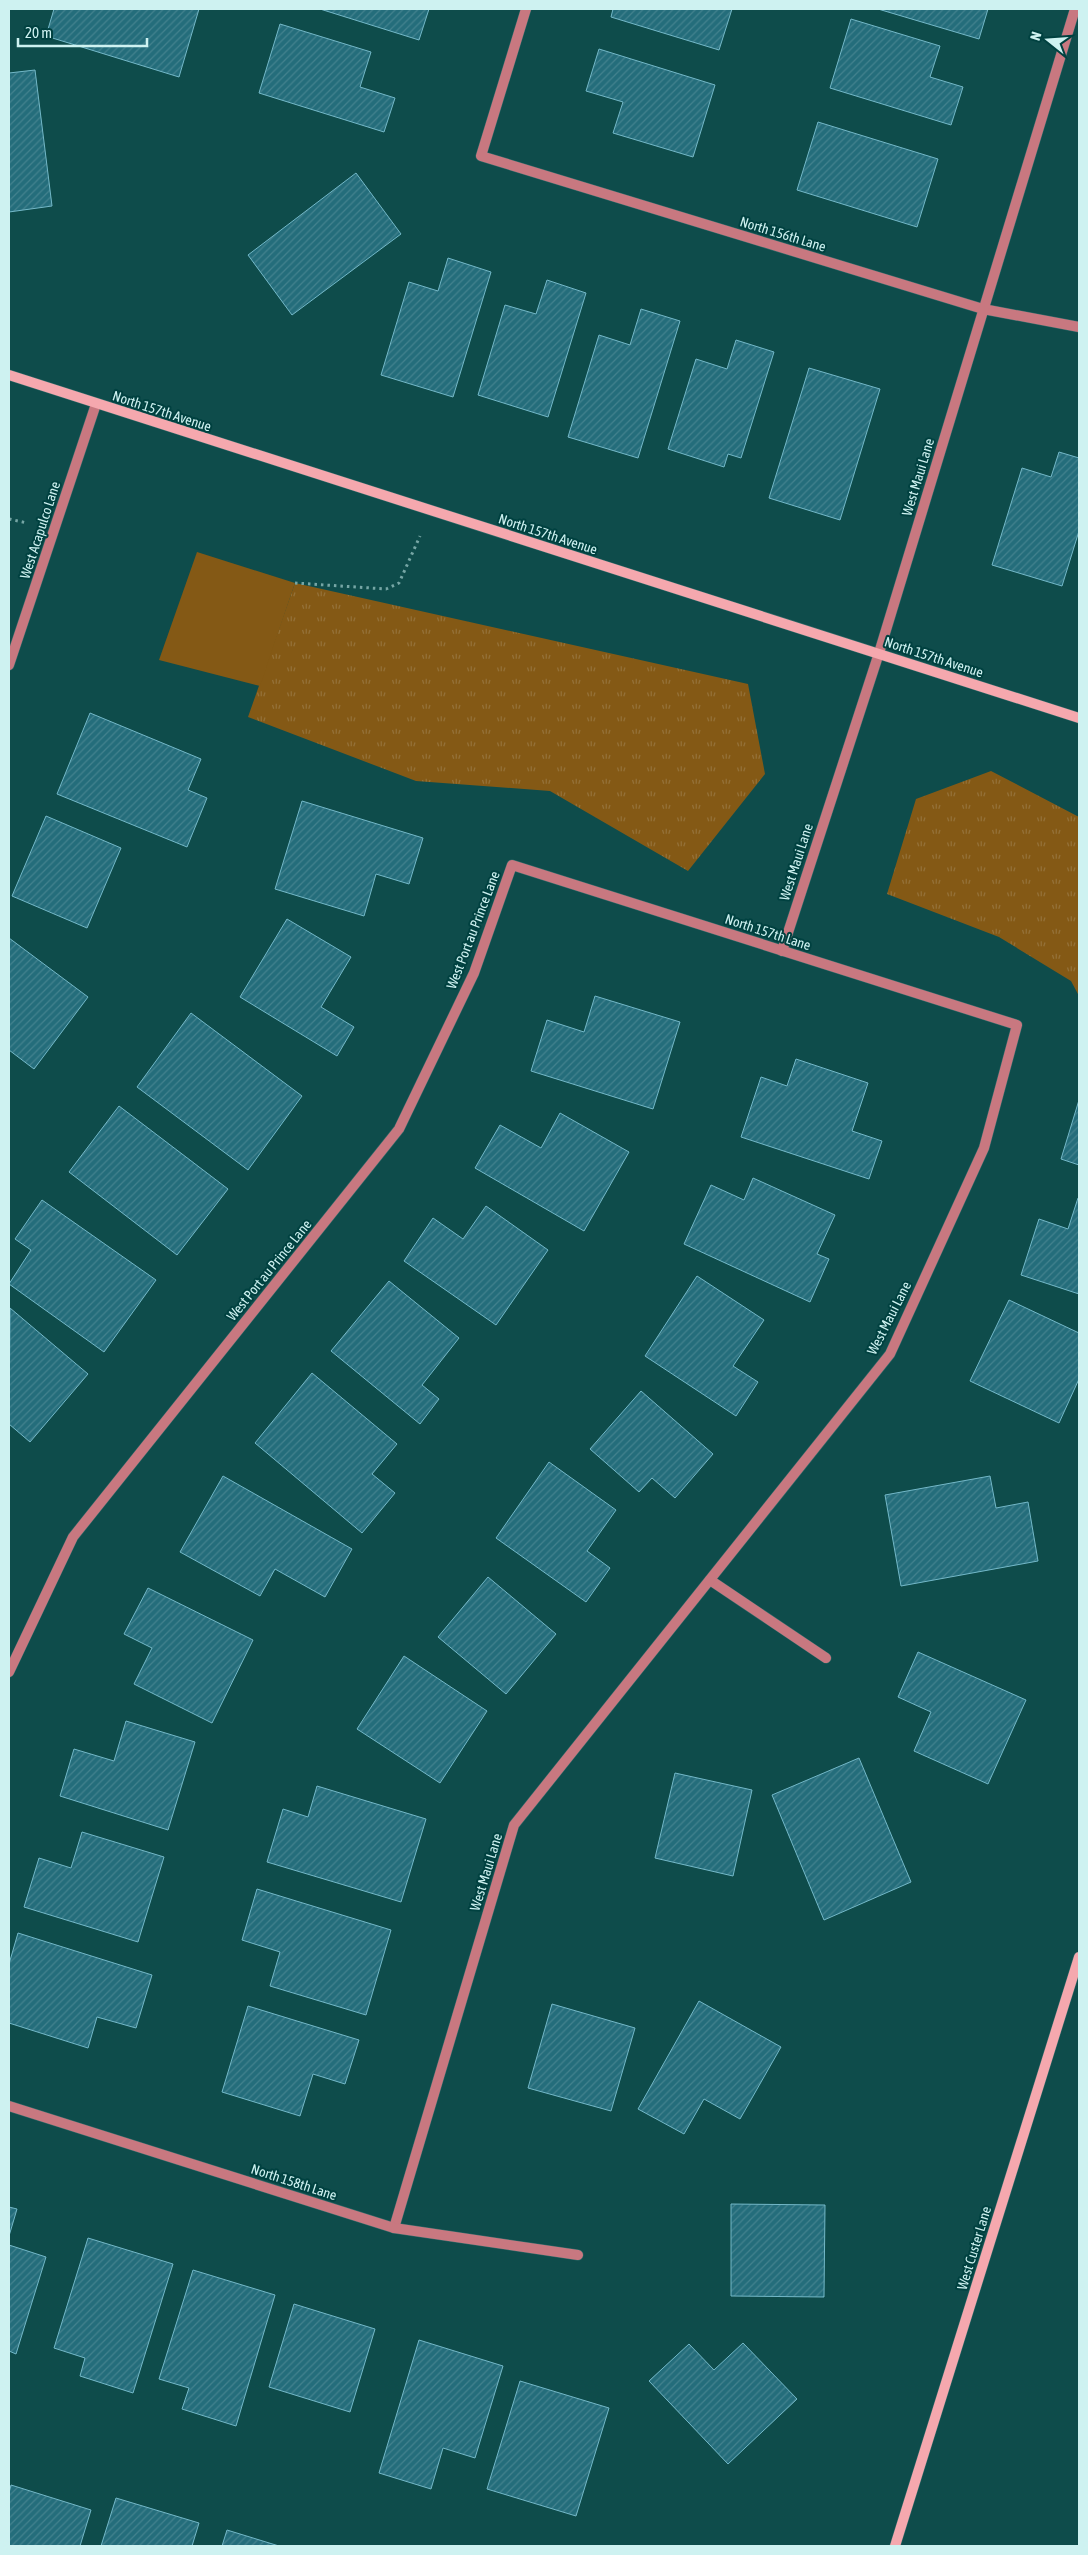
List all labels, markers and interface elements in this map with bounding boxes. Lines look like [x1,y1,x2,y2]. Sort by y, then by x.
scale bar [18,15,146,47]
north arrow [1023,15,1073,65]
text: 20 m [25,24,52,41]
text: N [1027,30,1044,42]
street label: North 156th Lane [738,213,828,255]
street label: North 157th Avenue [111,388,213,434]
street label: West Maui Lane [899,436,937,518]
street label: West Acapulco Lane [17,479,63,581]
street label: North 157th Avenue [497,511,599,557]
street label: North 157th Avenue [883,634,985,680]
street label: West Maui Lane [776,822,816,902]
street label: West Port au Prince Lane [443,869,503,991]
street label: North 157th Lane [723,911,813,953]
street label: West Port au Prince Lane [223,1216,315,1324]
street label: West Maui Lane [864,1279,914,1357]
street label: West Maui Lane [467,1831,505,1913]
street label: North 158th Lane [249,2161,339,2203]
street label: West Custer Lane [954,2204,994,2292]

